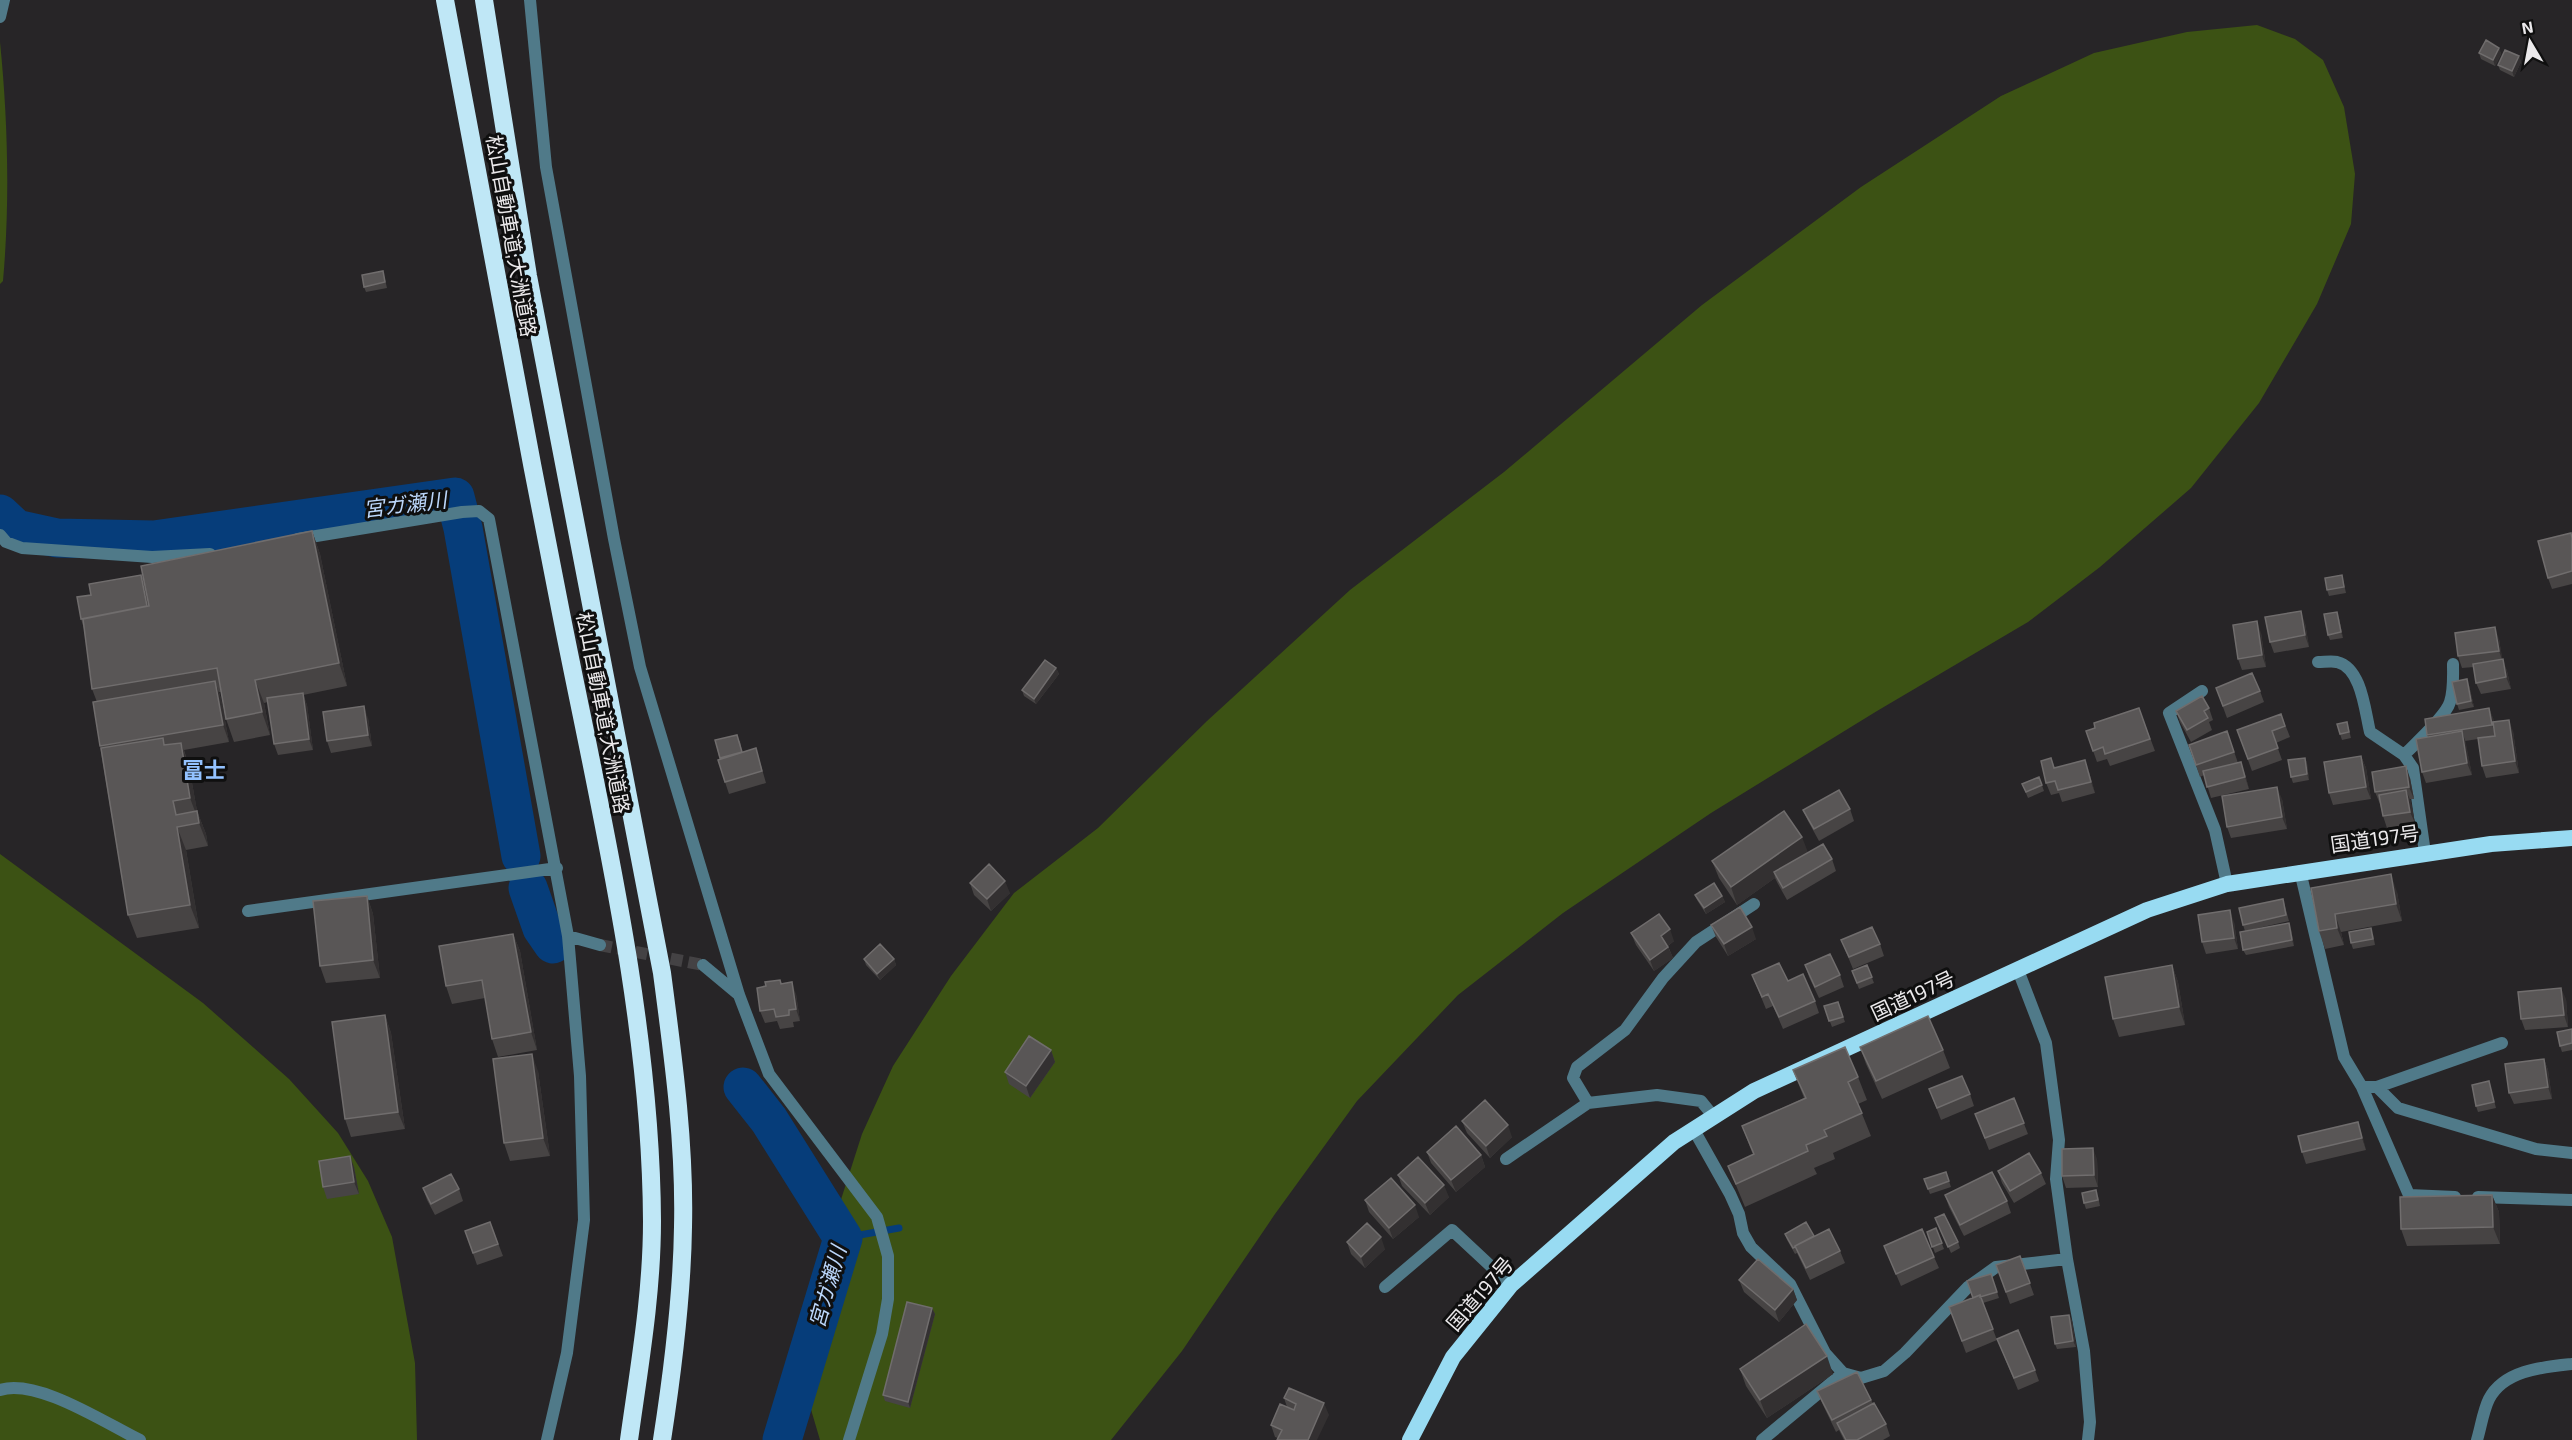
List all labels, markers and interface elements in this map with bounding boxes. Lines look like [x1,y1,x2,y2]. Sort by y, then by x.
north arrow [2500,12,2560,72]
text: N [2520,16,2535,37]
street label: 松山自動車道;大洲道路 [482,133,542,339]
water label: 宮ガ瀬川 [362,486,450,521]
street label: 松山自動車道;大洲道路 [573,610,635,816]
district label: 冨士 [182,756,226,782]
street label: 国道197号 [2329,820,2421,856]
street label: 国道197号 [1867,965,1958,1025]
water label: 宮ガ瀬川 [803,1241,851,1330]
street label: 国道197号 [1441,1252,1518,1335]

